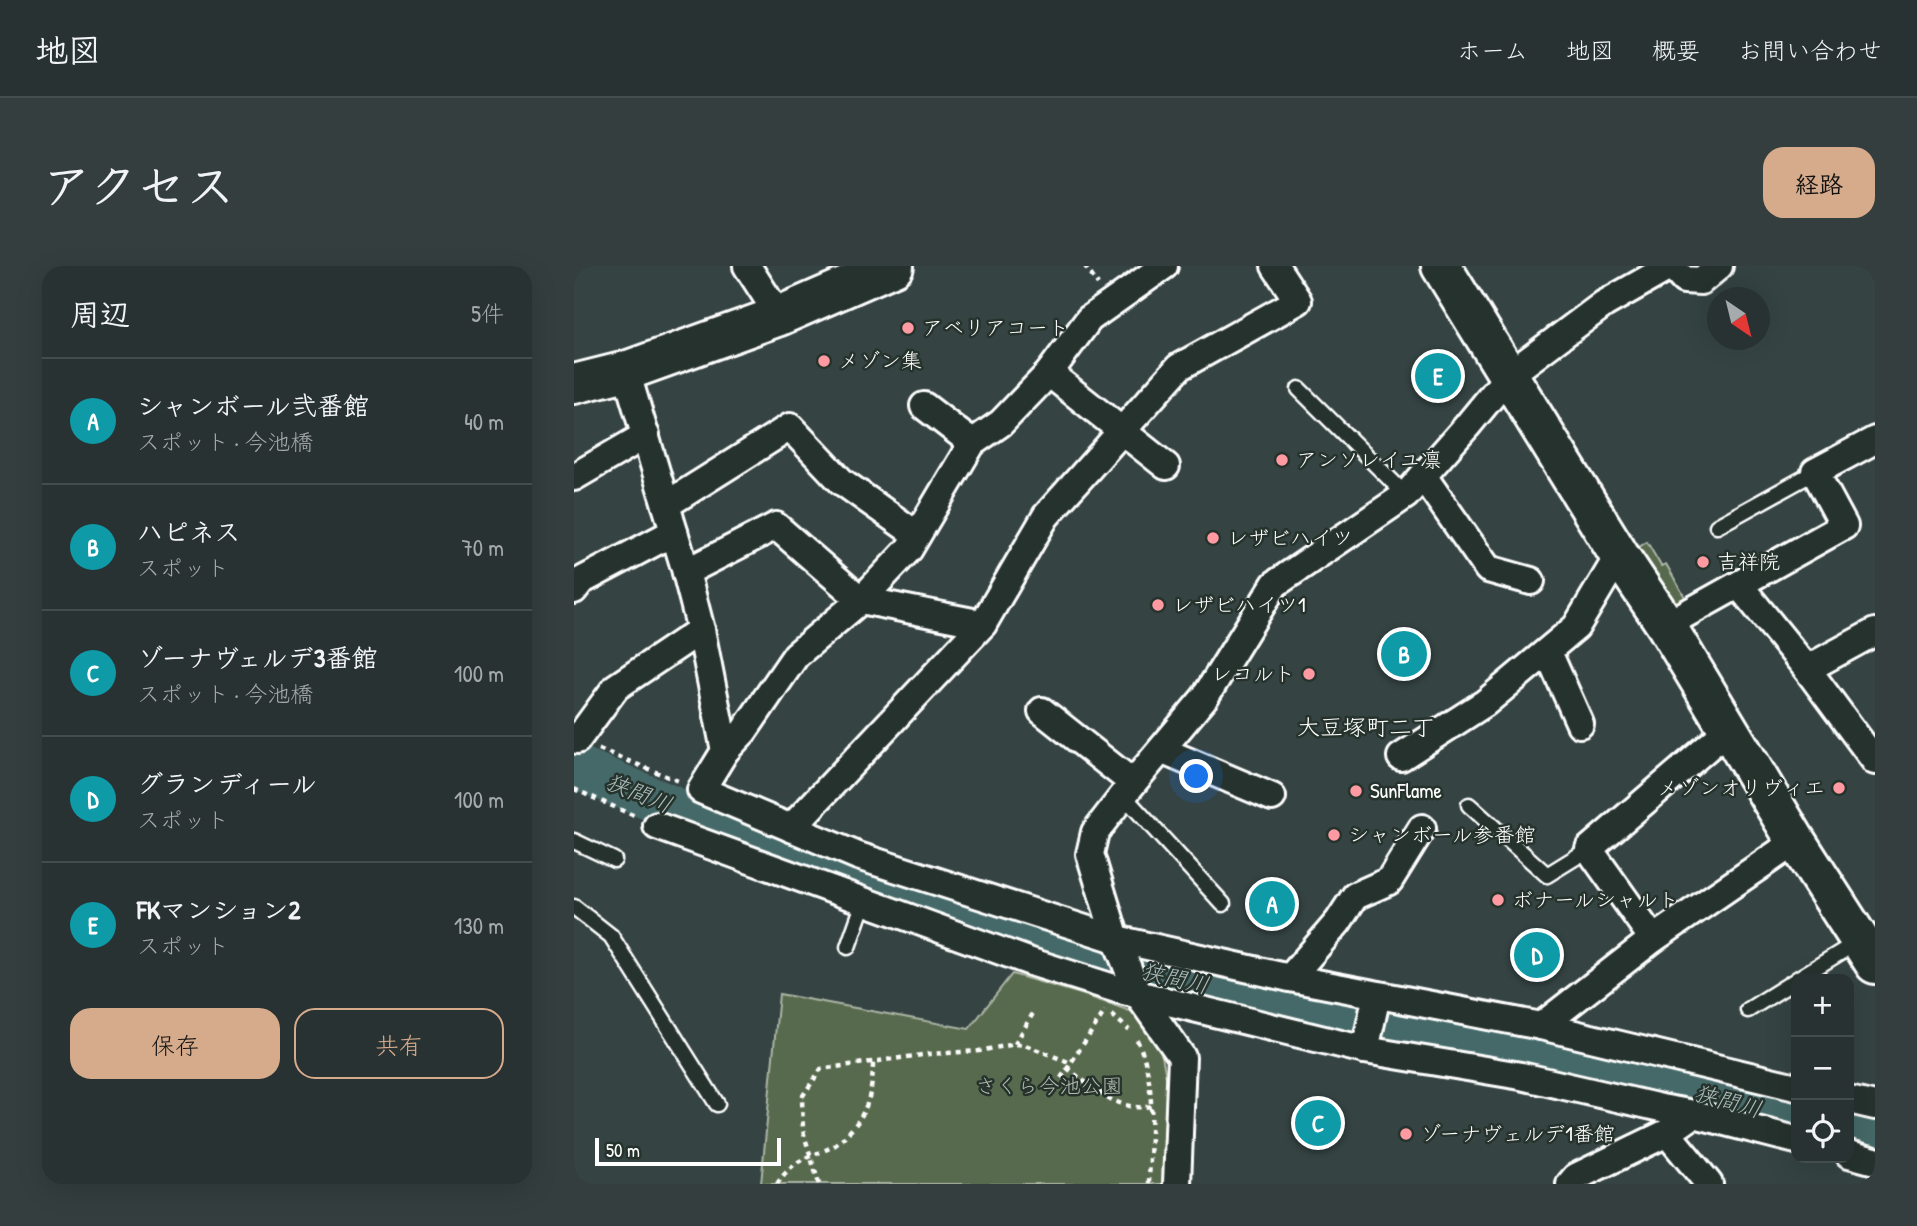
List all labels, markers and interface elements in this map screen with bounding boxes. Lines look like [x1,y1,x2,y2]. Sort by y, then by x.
text: 地図 [35,28,101,72]
text: ホーム [1457,34,1528,66]
text: 地図 [1566,34,1614,66]
text: 概要 [1652,34,1700,66]
text: お問い合わせ [1738,34,1882,66]
button: 経路 [1763,147,1875,218]
text: アクセス [42,152,235,218]
north arrow [1707,287,1770,350]
text: 周辺 [70,294,130,334]
text: 5件 [471,298,504,329]
place label: アベリアコート [922,313,1069,342]
marker: アベリアコート [900,320,916,336]
place label: メゾン集 [838,346,922,375]
pin: E [1415,350,1461,402]
marker: メゾン集 [816,353,832,369]
text: シャンボール弐番館 [137,388,369,423]
text: A [87,406,99,437]
text: 40 m [464,406,504,437]
text: スポット · 今池橋 [137,426,313,457]
place label: アンソレイユ凛 [1296,445,1441,474]
marker: アンソレイユ凛 [1274,452,1290,468]
text: ハピネス [137,514,240,549]
place label: レザビハイツ [1227,523,1353,552]
marker: レザビハイツ [1205,530,1221,546]
text: B [87,532,99,563]
text: 70 m [461,532,504,563]
place label: 吉祥院 [1717,547,1780,576]
text: スポット [137,552,229,583]
marker: 吉祥院 [1695,554,1711,570]
place label: レザビハイツ1 [1172,590,1306,619]
marker: レザビハイツ1 [1150,597,1166,613]
pin: B [1381,628,1427,680]
text: ゾーナヴェルデ3番館 [137,640,377,675]
text: C [87,658,99,689]
text: 100 m [454,658,504,689]
place label: レコルト [1211,659,1295,688]
marker: レコルト [1301,666,1317,682]
text: スポット · 今池橋 [137,678,313,709]
district label: 大豆塚町二丁 [1297,711,1435,742]
your location [1179,759,1213,793]
water label: 狭間川 [601,765,677,820]
text: グランディール [137,766,317,801]
place label: メゾンオリヴィエ [1657,773,1825,802]
place label: SunFlame [1370,776,1442,805]
marker: メゾンオリヴィエ [1831,780,1847,796]
marker: SunFlame [1348,783,1364,799]
text: D [88,784,98,815]
text: 100 m [454,784,504,815]
text: スポット [137,804,229,835]
place label: シャンボール参番館 [1348,820,1536,849]
marker: シャンボール参番館 [1326,827,1342,843]
pin: A [1249,878,1295,930]
place label: ボナールシャルト [1512,885,1679,914]
text: FKマンション2 [137,892,300,927]
marker: ボナールシャルト [1490,892,1506,908]
text: E [88,910,98,941]
text: 130 m [454,910,504,941]
pin: D [1514,929,1560,981]
text: スポット [137,930,229,961]
water label: 狭間川 [1138,955,1212,1000]
map controls [1791,974,1854,1163]
button: + [1791,974,1854,1037]
button: 保存 [70,1008,280,1079]
button: 共有 [294,1008,504,1079]
button: − [1791,1037,1854,1100]
park label: さくら今池公園 [976,1071,1123,1100]
water label: 狭間川 [1691,1077,1765,1124]
pin: C [1295,1097,1341,1149]
button: locate [1791,1100,1854,1163]
place label: ゾーナヴェルデ1番館 [1420,1119,1615,1148]
marker: ゾーナヴェルデ1番館 [1398,1126,1414,1142]
scale bar [595,1135,780,1167]
text: 50 m [606,1137,640,1163]

